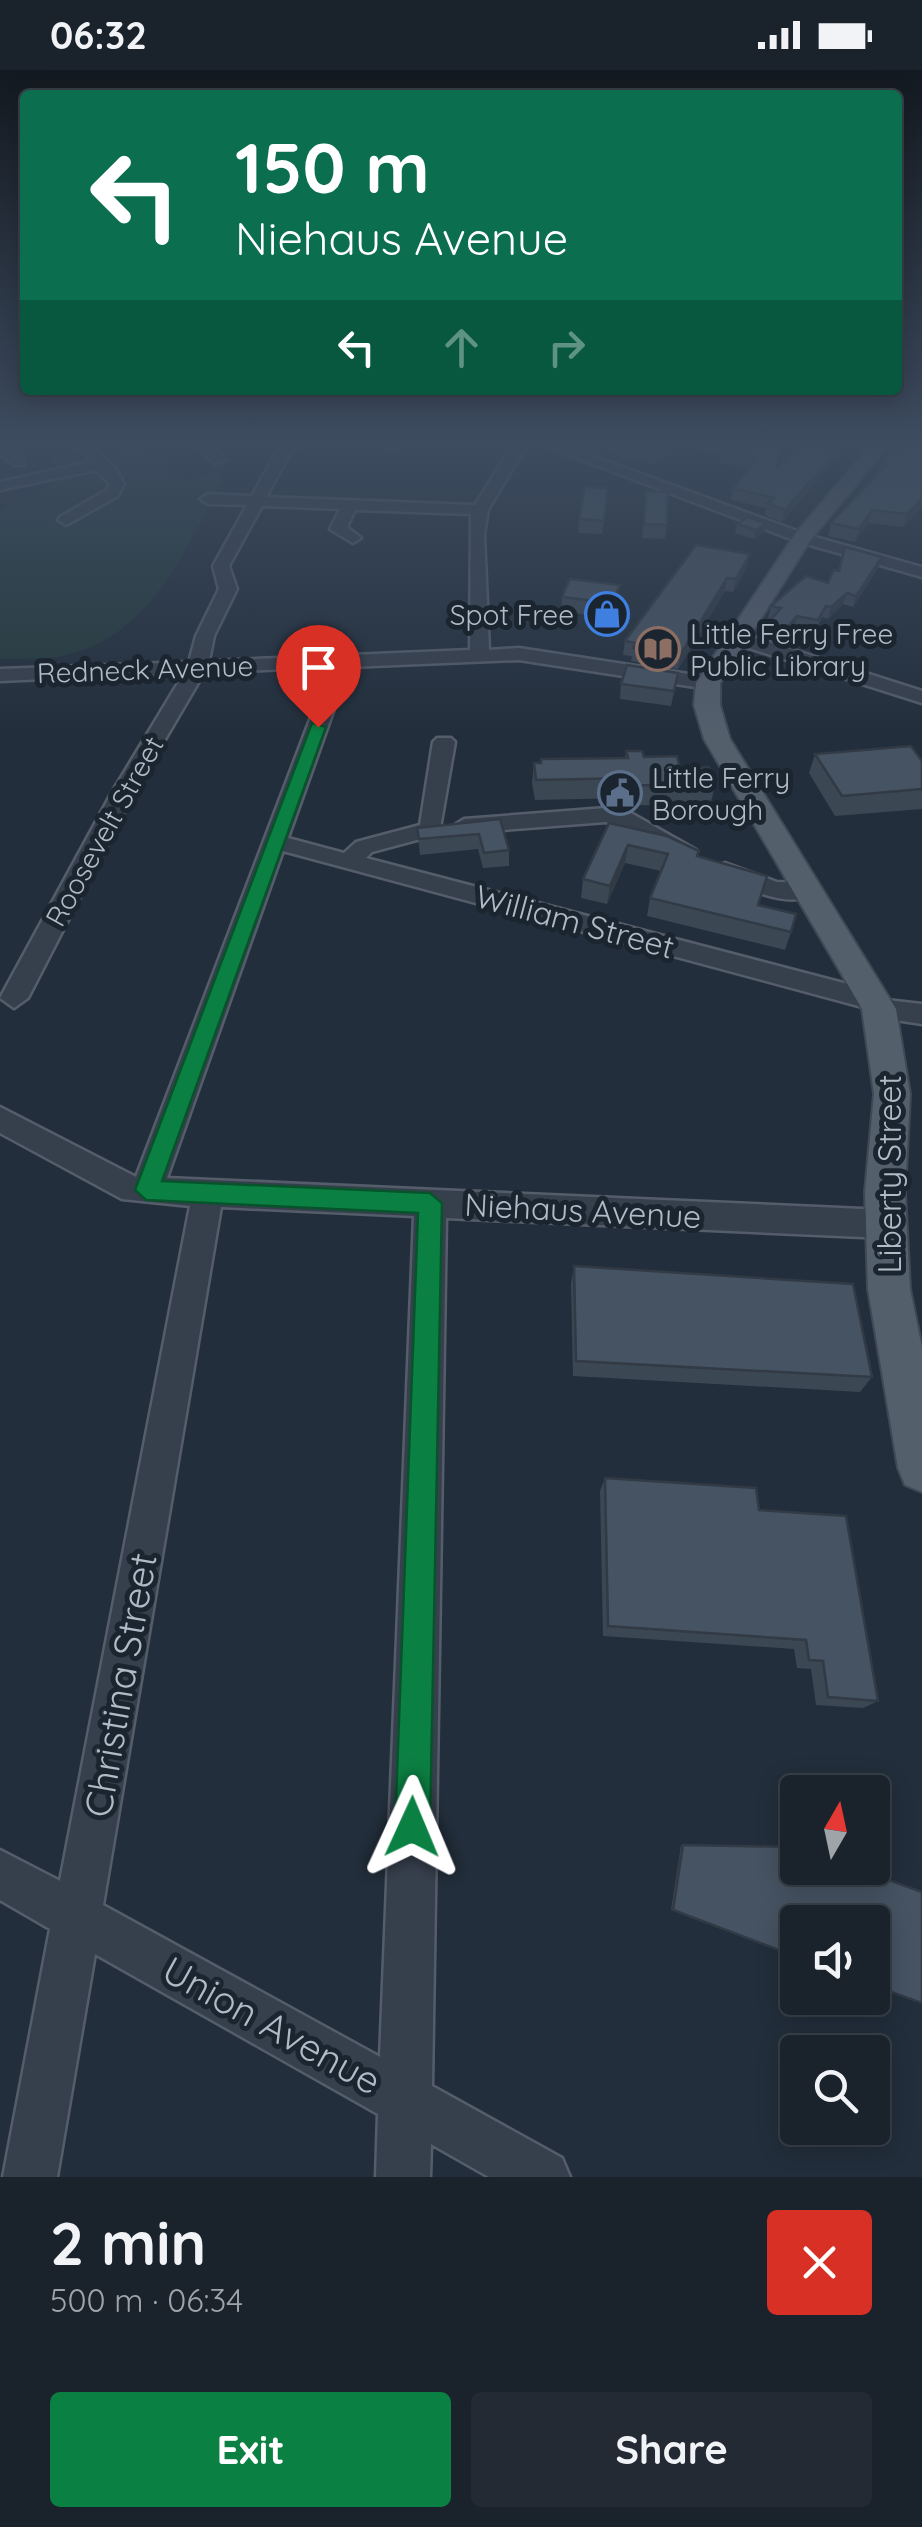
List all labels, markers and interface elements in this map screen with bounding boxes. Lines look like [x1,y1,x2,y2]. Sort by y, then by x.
text: 06:32 [50,11,147,59]
text: 150 m [235,123,430,211]
icon: left [70,130,200,260]
text: Niehaus Avenue [235,210,568,266]
icon: left [329,320,384,375]
icon: ahead [434,320,489,375]
icon: right [539,320,594,375]
shop icon: Spot Free [584,591,630,637]
place label: Spot Free [450,597,574,632]
place label: Little Ferry Free Public Library [690,616,893,683]
pin [276,625,361,728]
library icon: Little Ferry Free Public Library [635,626,681,672]
icon: arrive [291,640,346,695]
street label: Redneck Avenue [36,648,254,690]
street label: Roosevelt Street [37,730,171,932]
place label: Little Ferry Borough [652,760,790,827]
public building icon: Little Ferry Borough [597,770,643,816]
street label: William Street [471,875,679,967]
street label: Liberty Street [869,1075,909,1273]
street label: Niehaus Avenue [464,1184,702,1236]
street label: Christina Street [73,1549,167,1821]
position arrow [360,1775,464,1879]
north arrow [780,1775,890,1885]
map controls [780,1775,890,2145]
button: sound [780,1905,890,2015]
street label: Union Avenue [154,1945,390,2105]
button: search [780,2035,890,2145]
text: 2 min [50,2205,206,2280]
button: close [767,2210,872,2315]
text: 500 m · 06:34 [50,2280,243,2320]
button: Exit [50,2392,451,2507]
button: Share [471,2392,872,2507]

